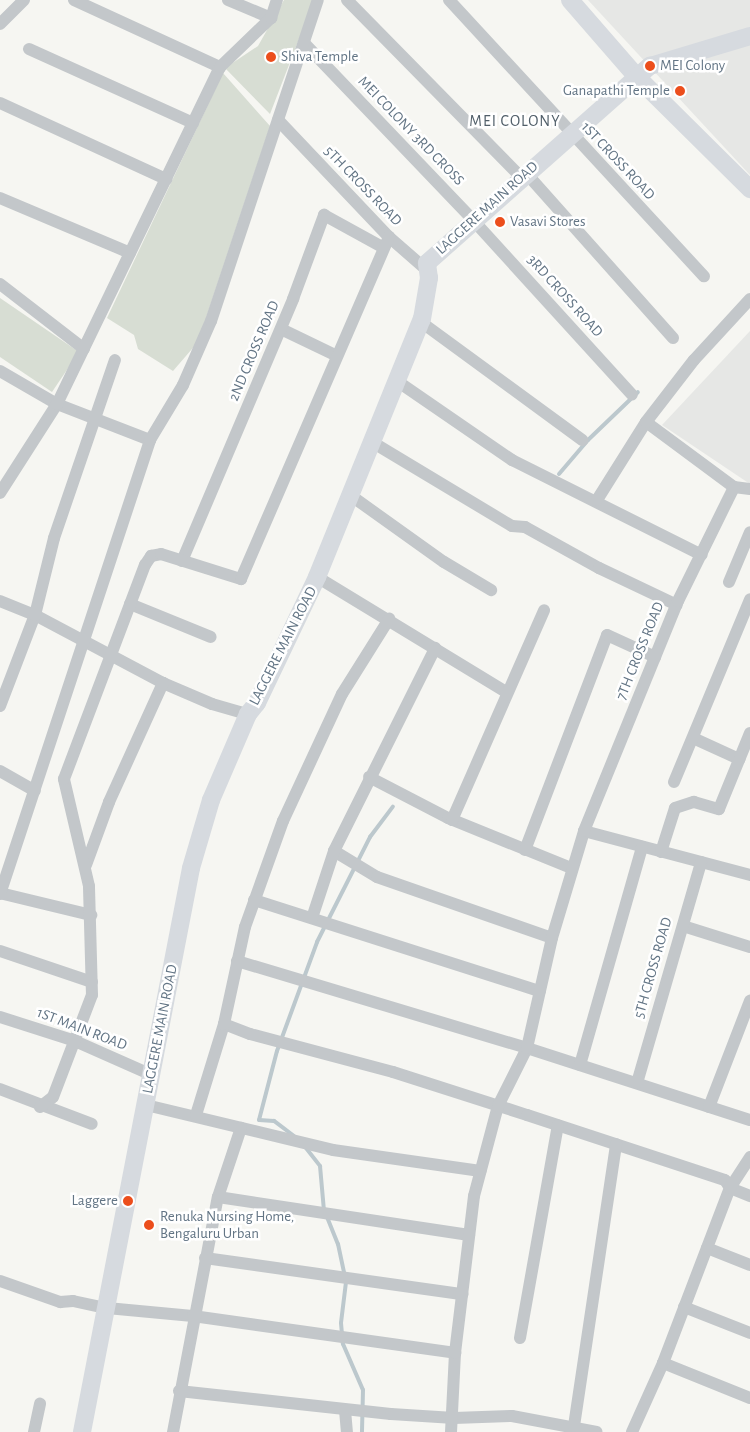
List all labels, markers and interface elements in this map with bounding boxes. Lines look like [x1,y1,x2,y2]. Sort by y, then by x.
place label: Shiva Temple [281,48,358,66]
marker: Shiva Temple [265,51,277,63]
place label: MEI Colony [660,57,725,75]
marker: MEI Colony [644,60,656,72]
street label: MEI COLONY 3RD CROSS [354,73,468,189]
place label: Ganapathi Temple [563,82,670,100]
marker: Ganapathi Temple [674,85,686,97]
district label: MEI COLONY [468,111,562,131]
street label: 1ST CROSS ROAD [577,118,659,204]
street label: 5TH CROSS ROAD [320,142,406,230]
street label: LAGGERE MAIN ROAD [432,157,542,259]
place label: Vasavi Stores [510,213,585,231]
marker: Vasavi Stores [494,216,506,228]
street label: 3RD CROSS ROAD [523,251,607,341]
street label: 2ND CROSS ROAD [225,298,283,404]
street label: LAGGERE MAIN ROAD [245,584,321,708]
street label: 7TH CROSS ROAD [612,599,668,703]
street label: 5TH CROSS ROAD [630,915,676,1021]
street label: LAGGERE MAIN ROAD [139,963,181,1095]
street label: 1ST MAIN ROAD [34,1004,130,1054]
place label: Laggere [72,1192,118,1210]
marker: Laggere [122,1195,134,1207]
place label: Renuka Nursing Home, Bengaluru Urban [160,1207,294,1242]
marker: Renuka Nursing Home, Bengaluru Urban [142,1218,156,1232]

